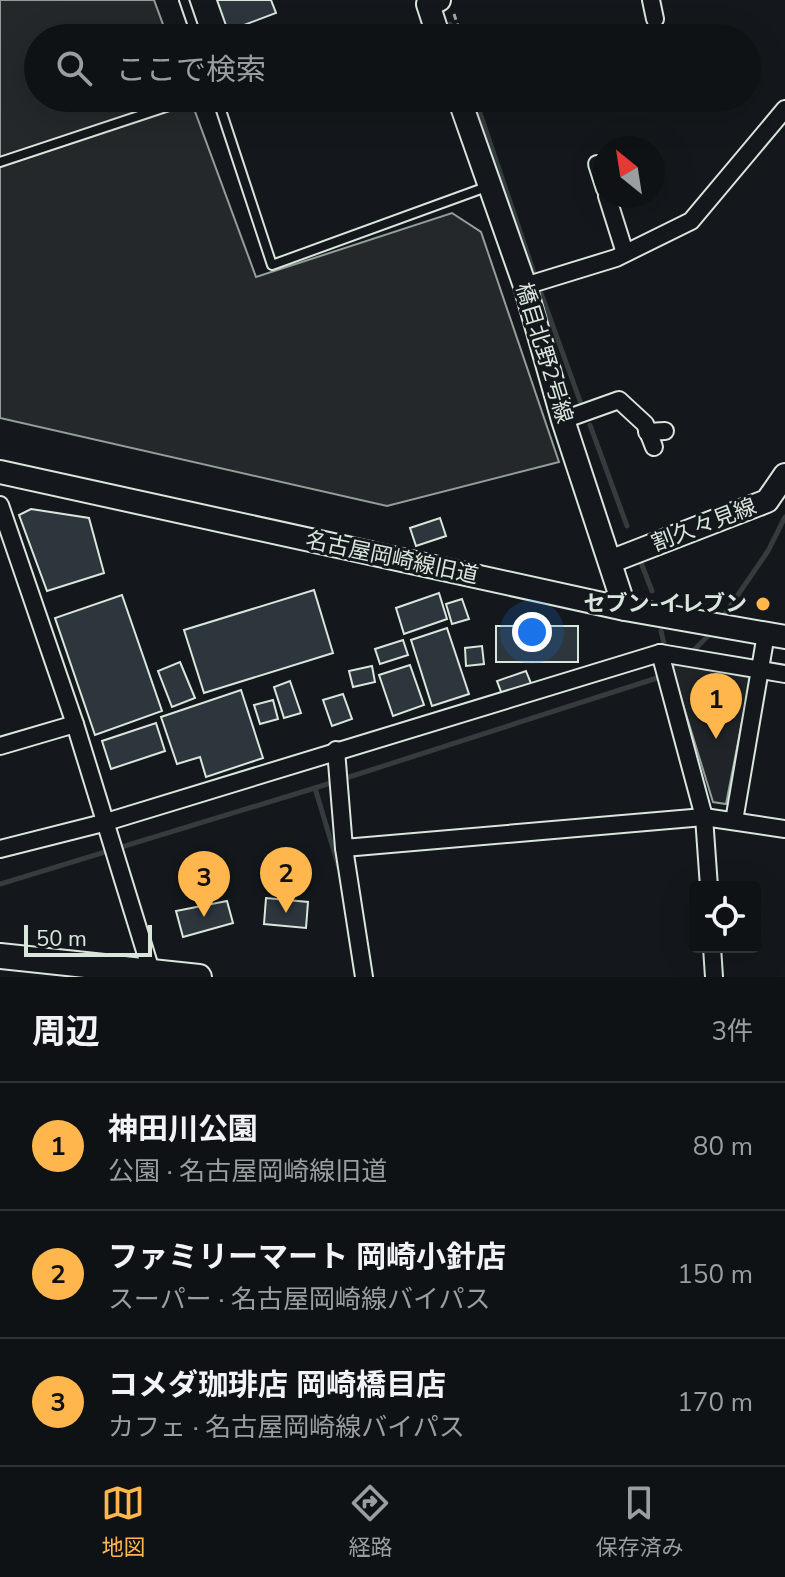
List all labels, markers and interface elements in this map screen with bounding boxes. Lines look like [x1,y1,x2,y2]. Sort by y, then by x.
search box [24,24,761,112]
icon: search [52,46,96,90]
text: ここで検索 [116,50,266,91]
north arrow [593,136,665,208]
street label: 橋目北野2号線 [508,279,580,427]
street label: 割久々見線 [647,491,761,559]
street label: 名古屋岡崎線旧道 [303,525,481,591]
place label: セブン-イレブン [583,589,747,619]
marker: セブン-イレブン [754,595,772,613]
your location [512,612,552,652]
pin: 1 [690,673,742,739]
pin: 2 [260,847,312,913]
pin: 3 [178,851,230,917]
map controls [689,881,761,953]
button: locate [689,881,761,953]
scale bar [24,921,152,957]
text: 50 m [36,924,87,954]
text: 周辺 [32,1009,100,1055]
text: 3件 [711,1014,753,1049]
text: 神田川公園 [108,1109,258,1150]
text: 1 [50,1129,66,1164]
text: 80 m [693,1129,753,1164]
text: 公園 · 名古屋岡崎線旧道 [108,1154,387,1189]
text: ファミリーマート 岡崎小針店 [108,1237,506,1278]
text: 2 [50,1257,66,1292]
text: 150 m [677,1257,753,1292]
text: スーパー · 名古屋岡崎線バイパス [108,1282,491,1317]
text: コメダ珈琲店 岡崎橋目店 [108,1365,446,1406]
text: 3 [50,1385,66,1420]
text: 170 m [677,1385,753,1420]
text: カフェ · 名古屋岡崎線バイパス [108,1410,465,1445]
tab: 地図 [101,1481,146,1563]
tab: 経路 [348,1481,393,1563]
tab: 保存済み [595,1481,684,1563]

